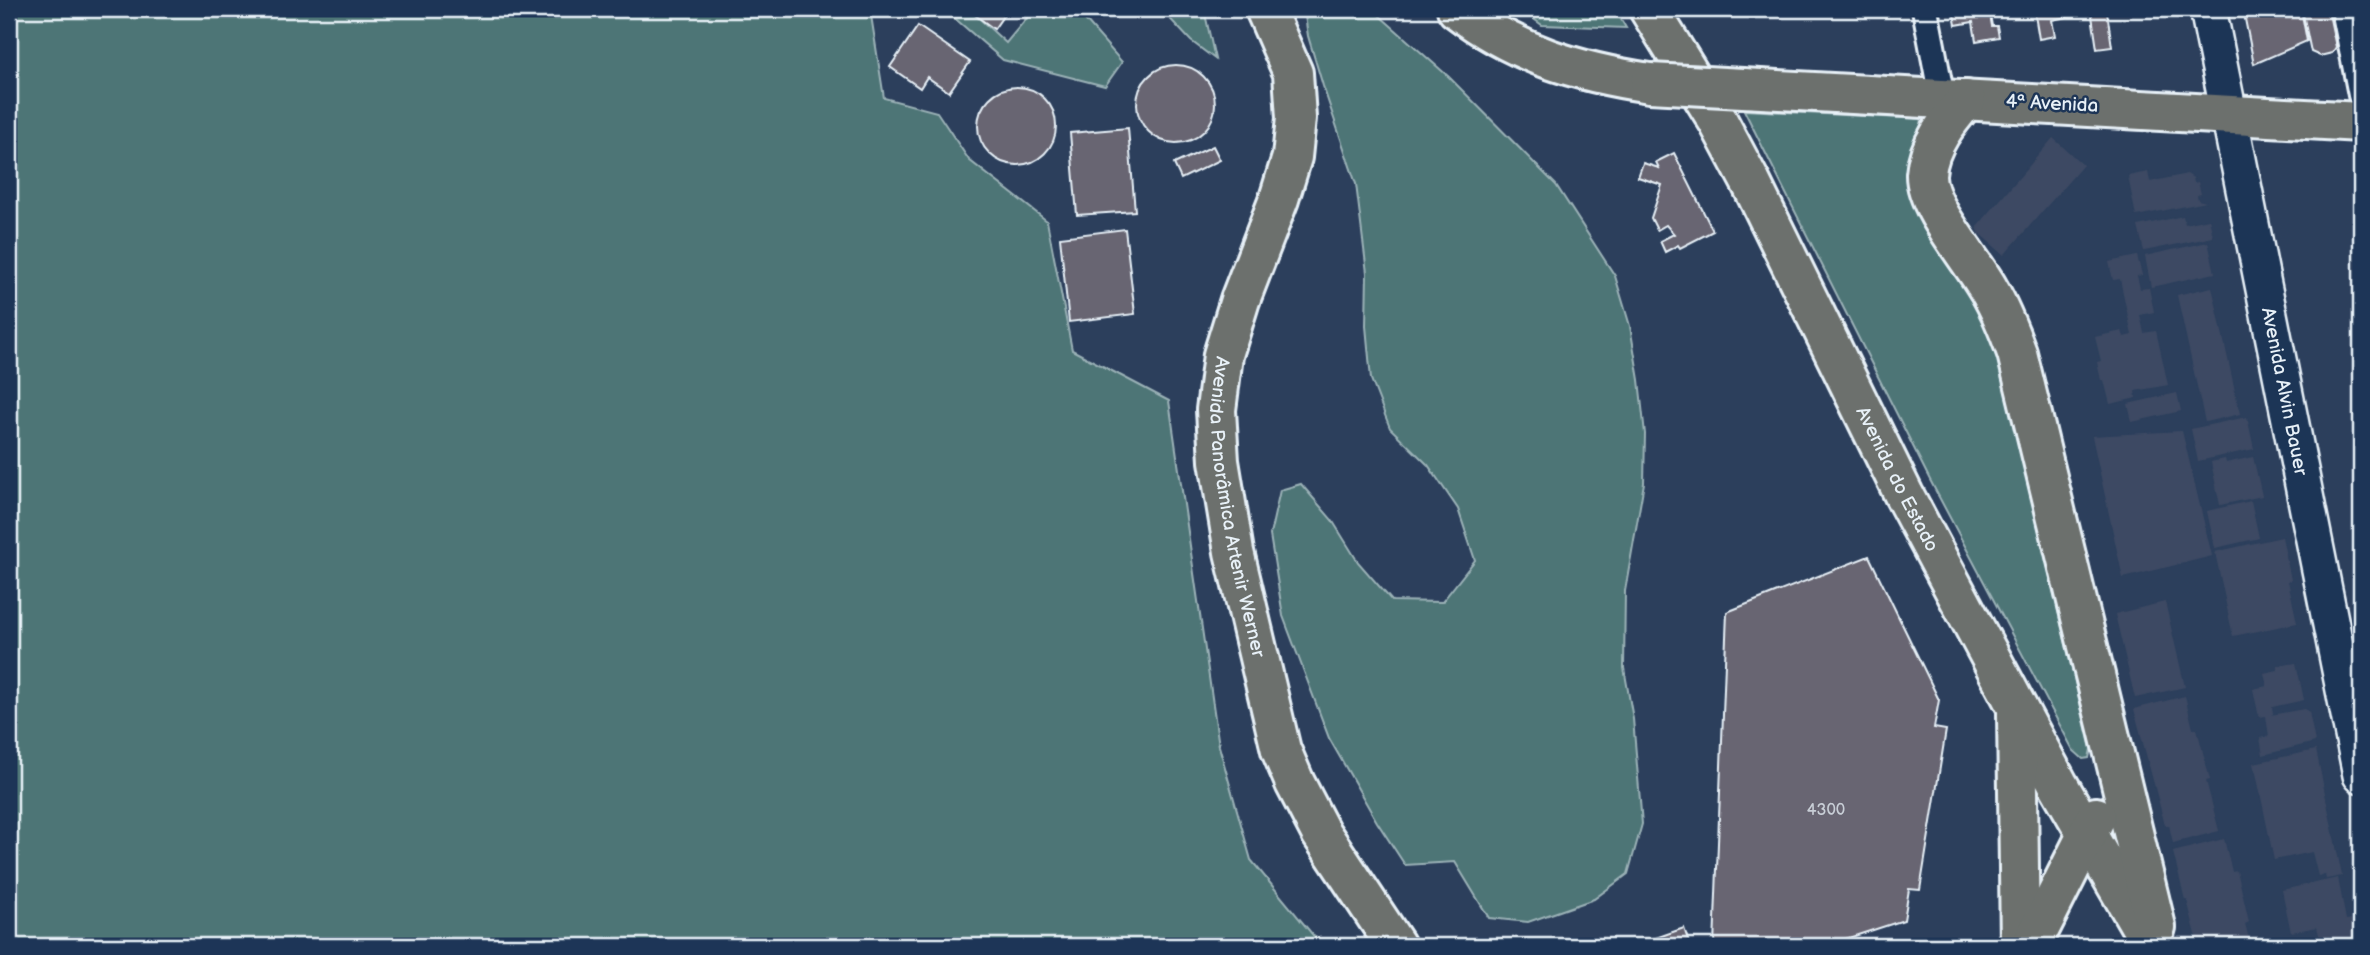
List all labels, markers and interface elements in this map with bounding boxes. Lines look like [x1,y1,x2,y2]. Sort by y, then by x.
street label: 4ª Avenida [2005,90,2099,118]
street label: Avenida Alvin Bauer [2256,305,2313,479]
street label: Avenida Panorâmica Artenir Werner [1204,355,1270,661]
street label: Avenida do Estado [1851,403,1944,556]
house number: 4300 [1807,801,1845,820]

